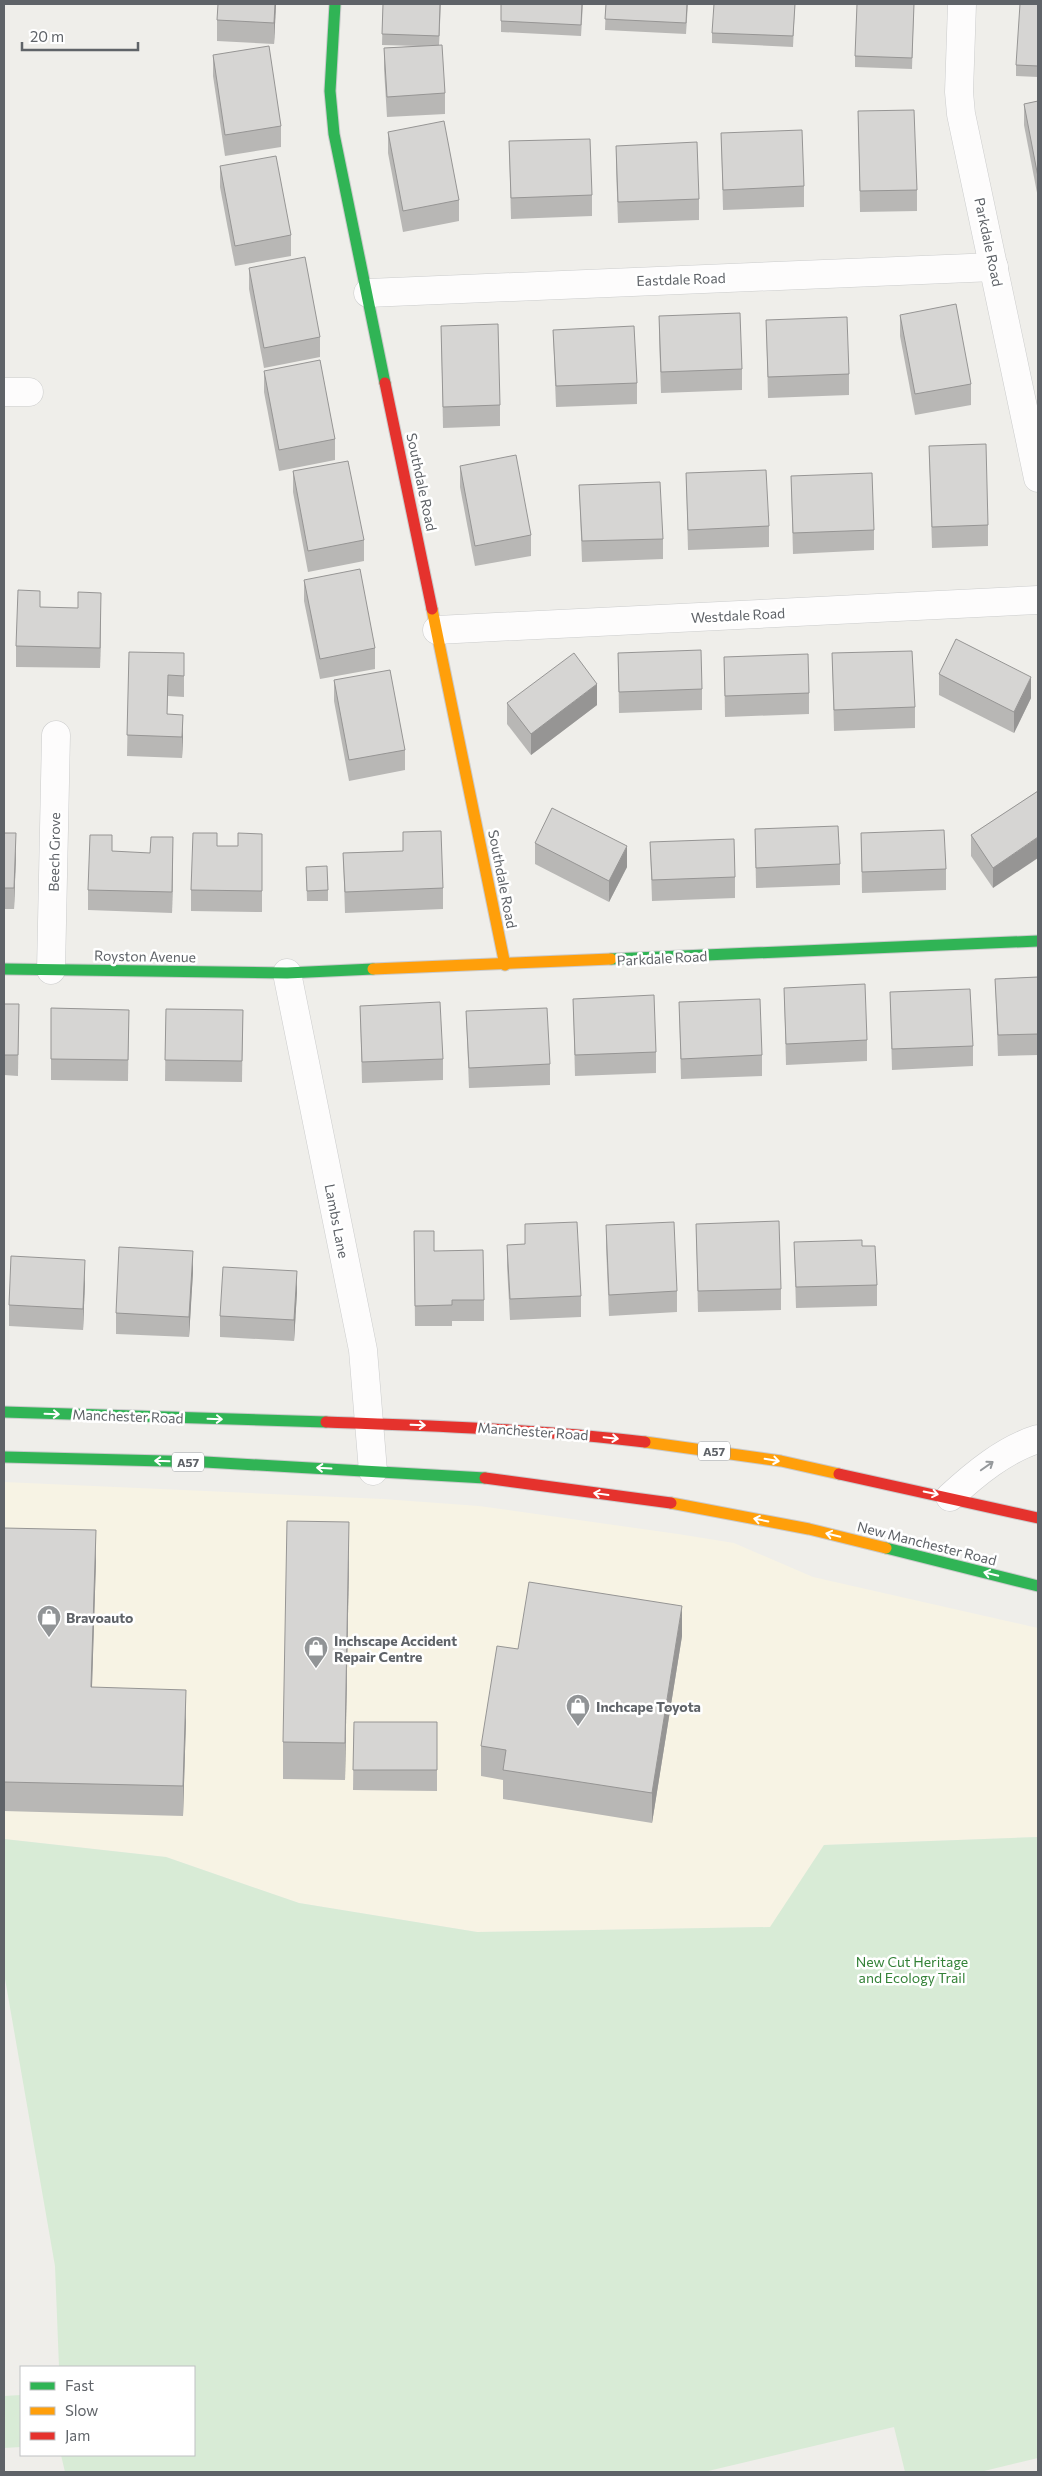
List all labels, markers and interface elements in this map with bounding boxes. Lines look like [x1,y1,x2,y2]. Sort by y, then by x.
scale bar [22,20,139,52]
text: 20 m [30,27,64,45]
street label: Parkdale Road [971,196,1007,288]
street label: Eastdale Road [636,269,726,289]
street label: Southdale Road [403,431,441,533]
street label: Westdale Road [690,604,786,626]
street label: Beech Grove [45,812,63,892]
street label: Southdale Road [485,828,521,930]
street label: Royston Avenue [94,947,196,965]
street label: Parkdale Road [616,947,708,969]
street label: Lambs Lane [321,1182,353,1260]
street label: Manchester Road [72,1406,184,1426]
one-way arrow [44,1409,60,1418]
one-way arrow [206,1414,223,1424]
street label: Manchester Road [477,1419,589,1443]
one-way arrow [410,1421,426,1430]
one-way arrow [603,1433,619,1443]
road number: A57 [698,1442,730,1460]
road number: A57 [172,1452,204,1471]
one-way arrow [764,1455,780,1465]
one-way arrow [154,1456,170,1466]
one-way arrow [980,1461,994,1471]
one-way arrow [317,1464,333,1473]
one-way arrow [593,1488,609,1498]
one-way arrow [923,1489,939,1498]
one-way arrow [753,1515,769,1524]
street label: New Manchester Road [856,1517,998,1569]
one-way arrow [826,1530,842,1539]
one-way arrow [983,1569,999,1578]
shop icon: Bravoauto [36,1604,62,1638]
place label: Bravoauto [66,1609,133,1626]
place label: Inchscape Accident Repair Centre [334,1632,457,1665]
shop icon: Inchscape Accident Repair Centre [303,1635,329,1669]
shop icon: Inchcape Toyota [565,1693,591,1727]
place label: Inchcape Toyota [596,1698,701,1715]
park label: New Cut Heritage and Ecology Trail [856,1953,968,1986]
legend [20,2366,195,2456]
text: Fast [65,2376,94,2394]
text: Slow [65,2401,98,2419]
text: Jam [65,2426,90,2444]

